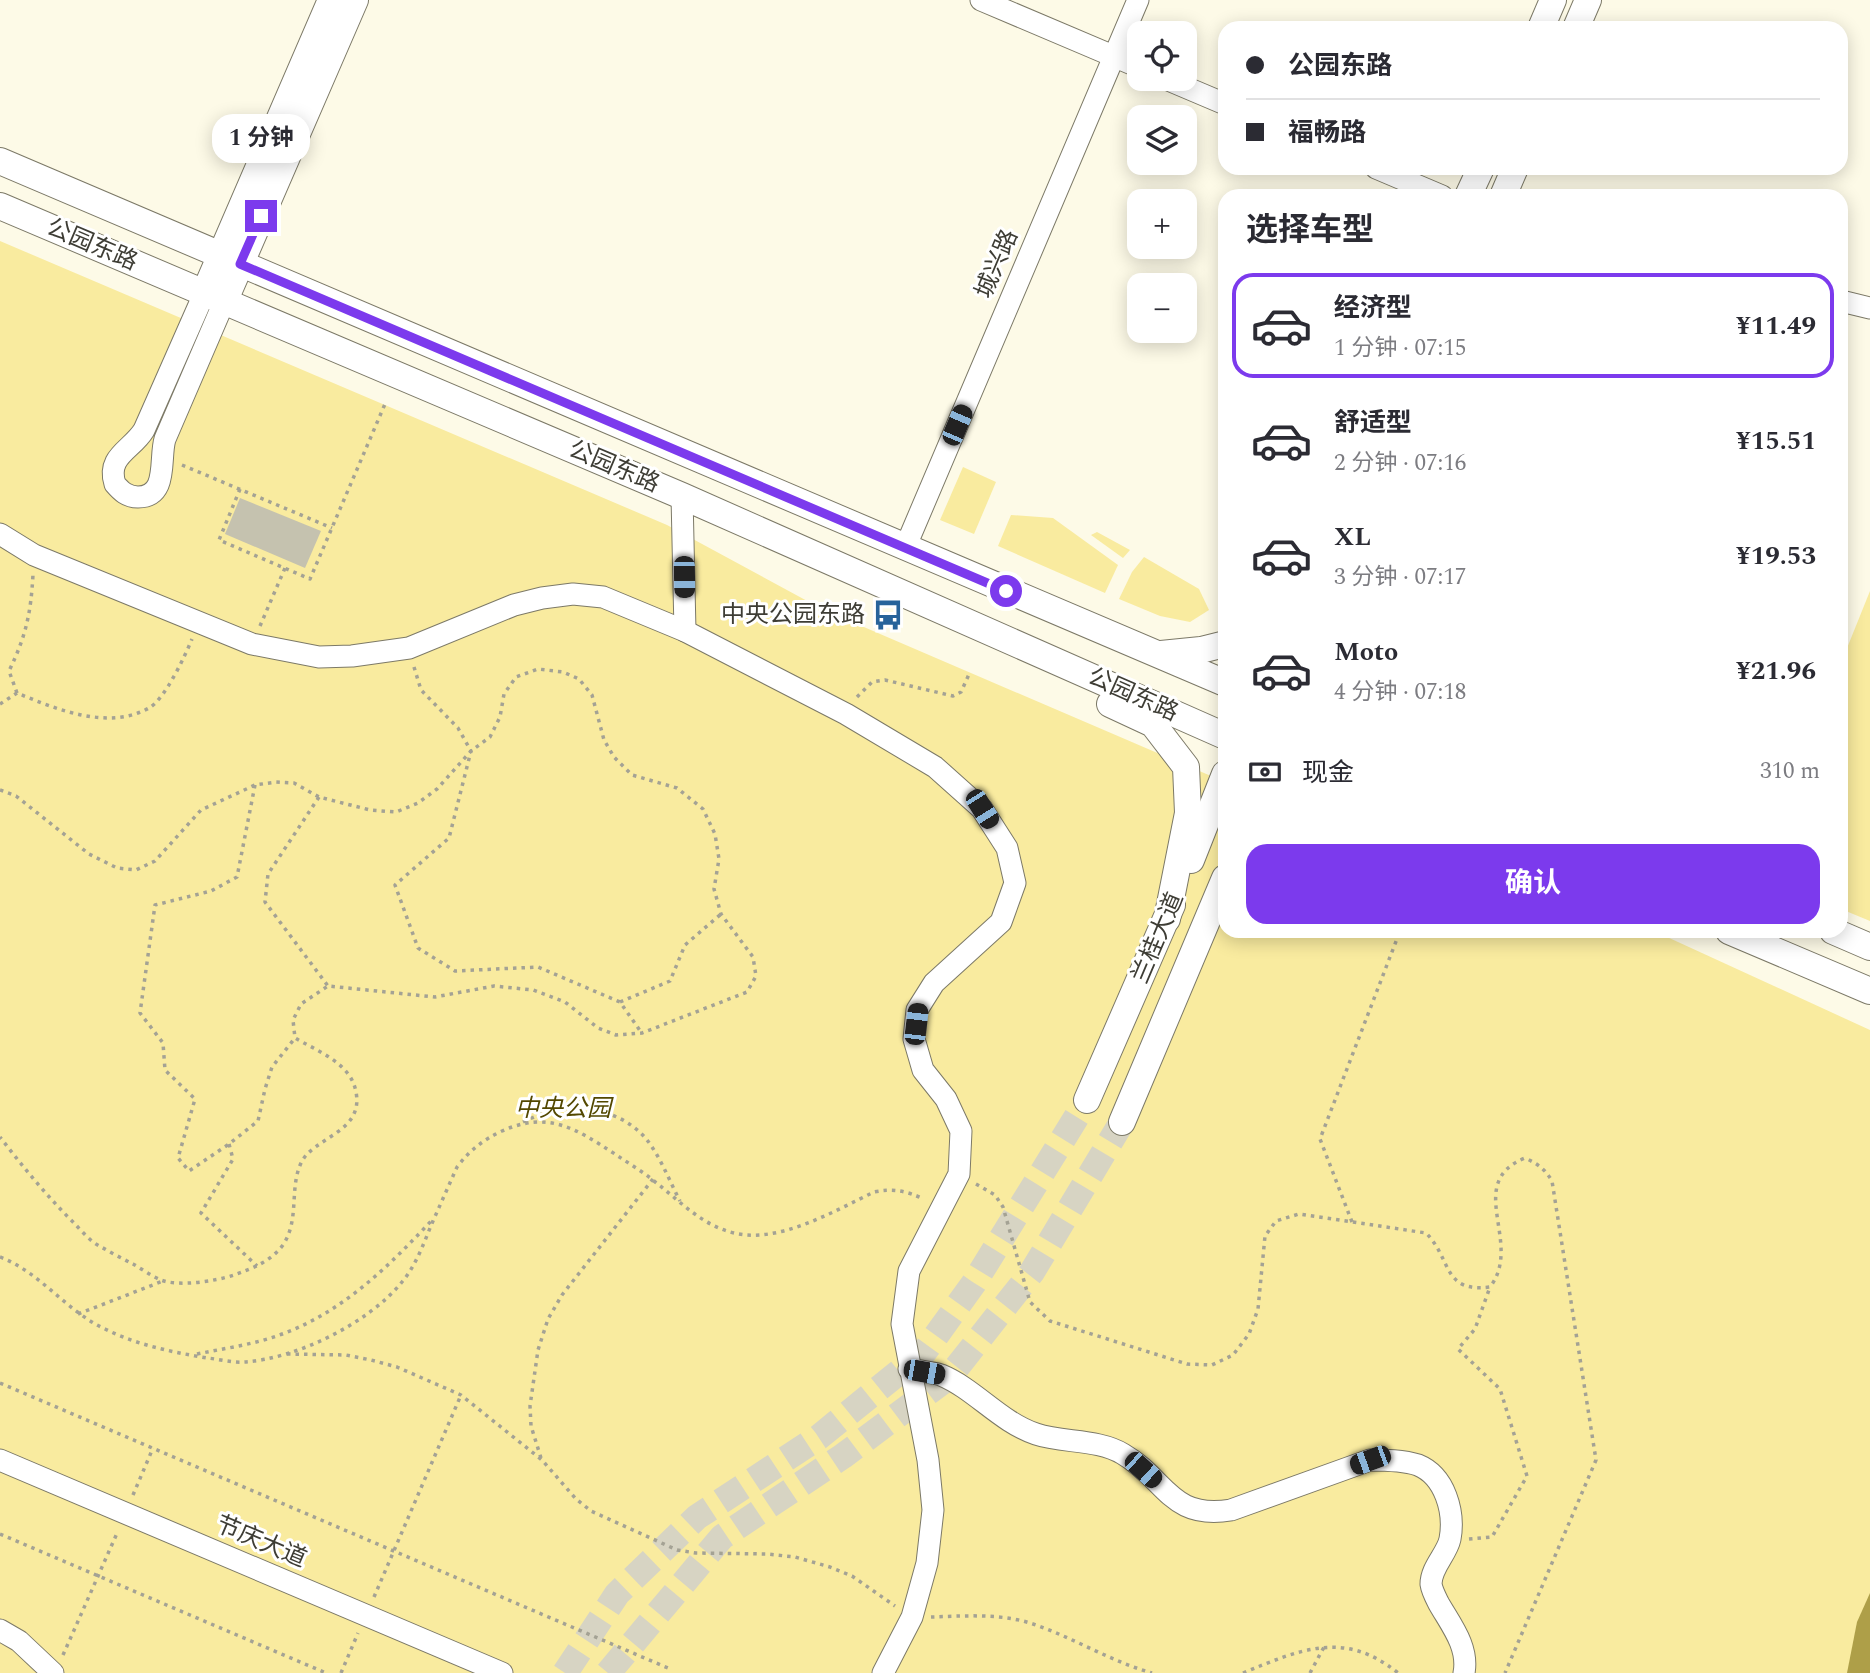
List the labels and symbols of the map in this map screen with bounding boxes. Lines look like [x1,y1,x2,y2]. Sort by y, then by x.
callout: 1 分钟 [212,114,310,164]
route end [245,200,277,232]
street label: 公园东路 [41,210,143,280]
street label: 城兴路 [966,224,1028,304]
car [940,402,975,448]
street label: 公园东路 [563,432,665,502]
car [674,556,695,598]
route start [990,575,1022,607]
place label: 中央公园东路 [721,597,865,633]
bus stop icon: 中央公园东路 [871,598,905,632]
street label: 公园东路 [1082,659,1184,731]
car [962,786,1003,832]
street label: 兰桂大道 [1123,887,1193,989]
car [904,1002,929,1046]
park label: 中央公园 [515,1091,614,1127]
car [902,1358,947,1386]
car [1347,1443,1394,1477]
car [1121,1448,1166,1492]
street label: 节庆大道 [210,1507,312,1577]

